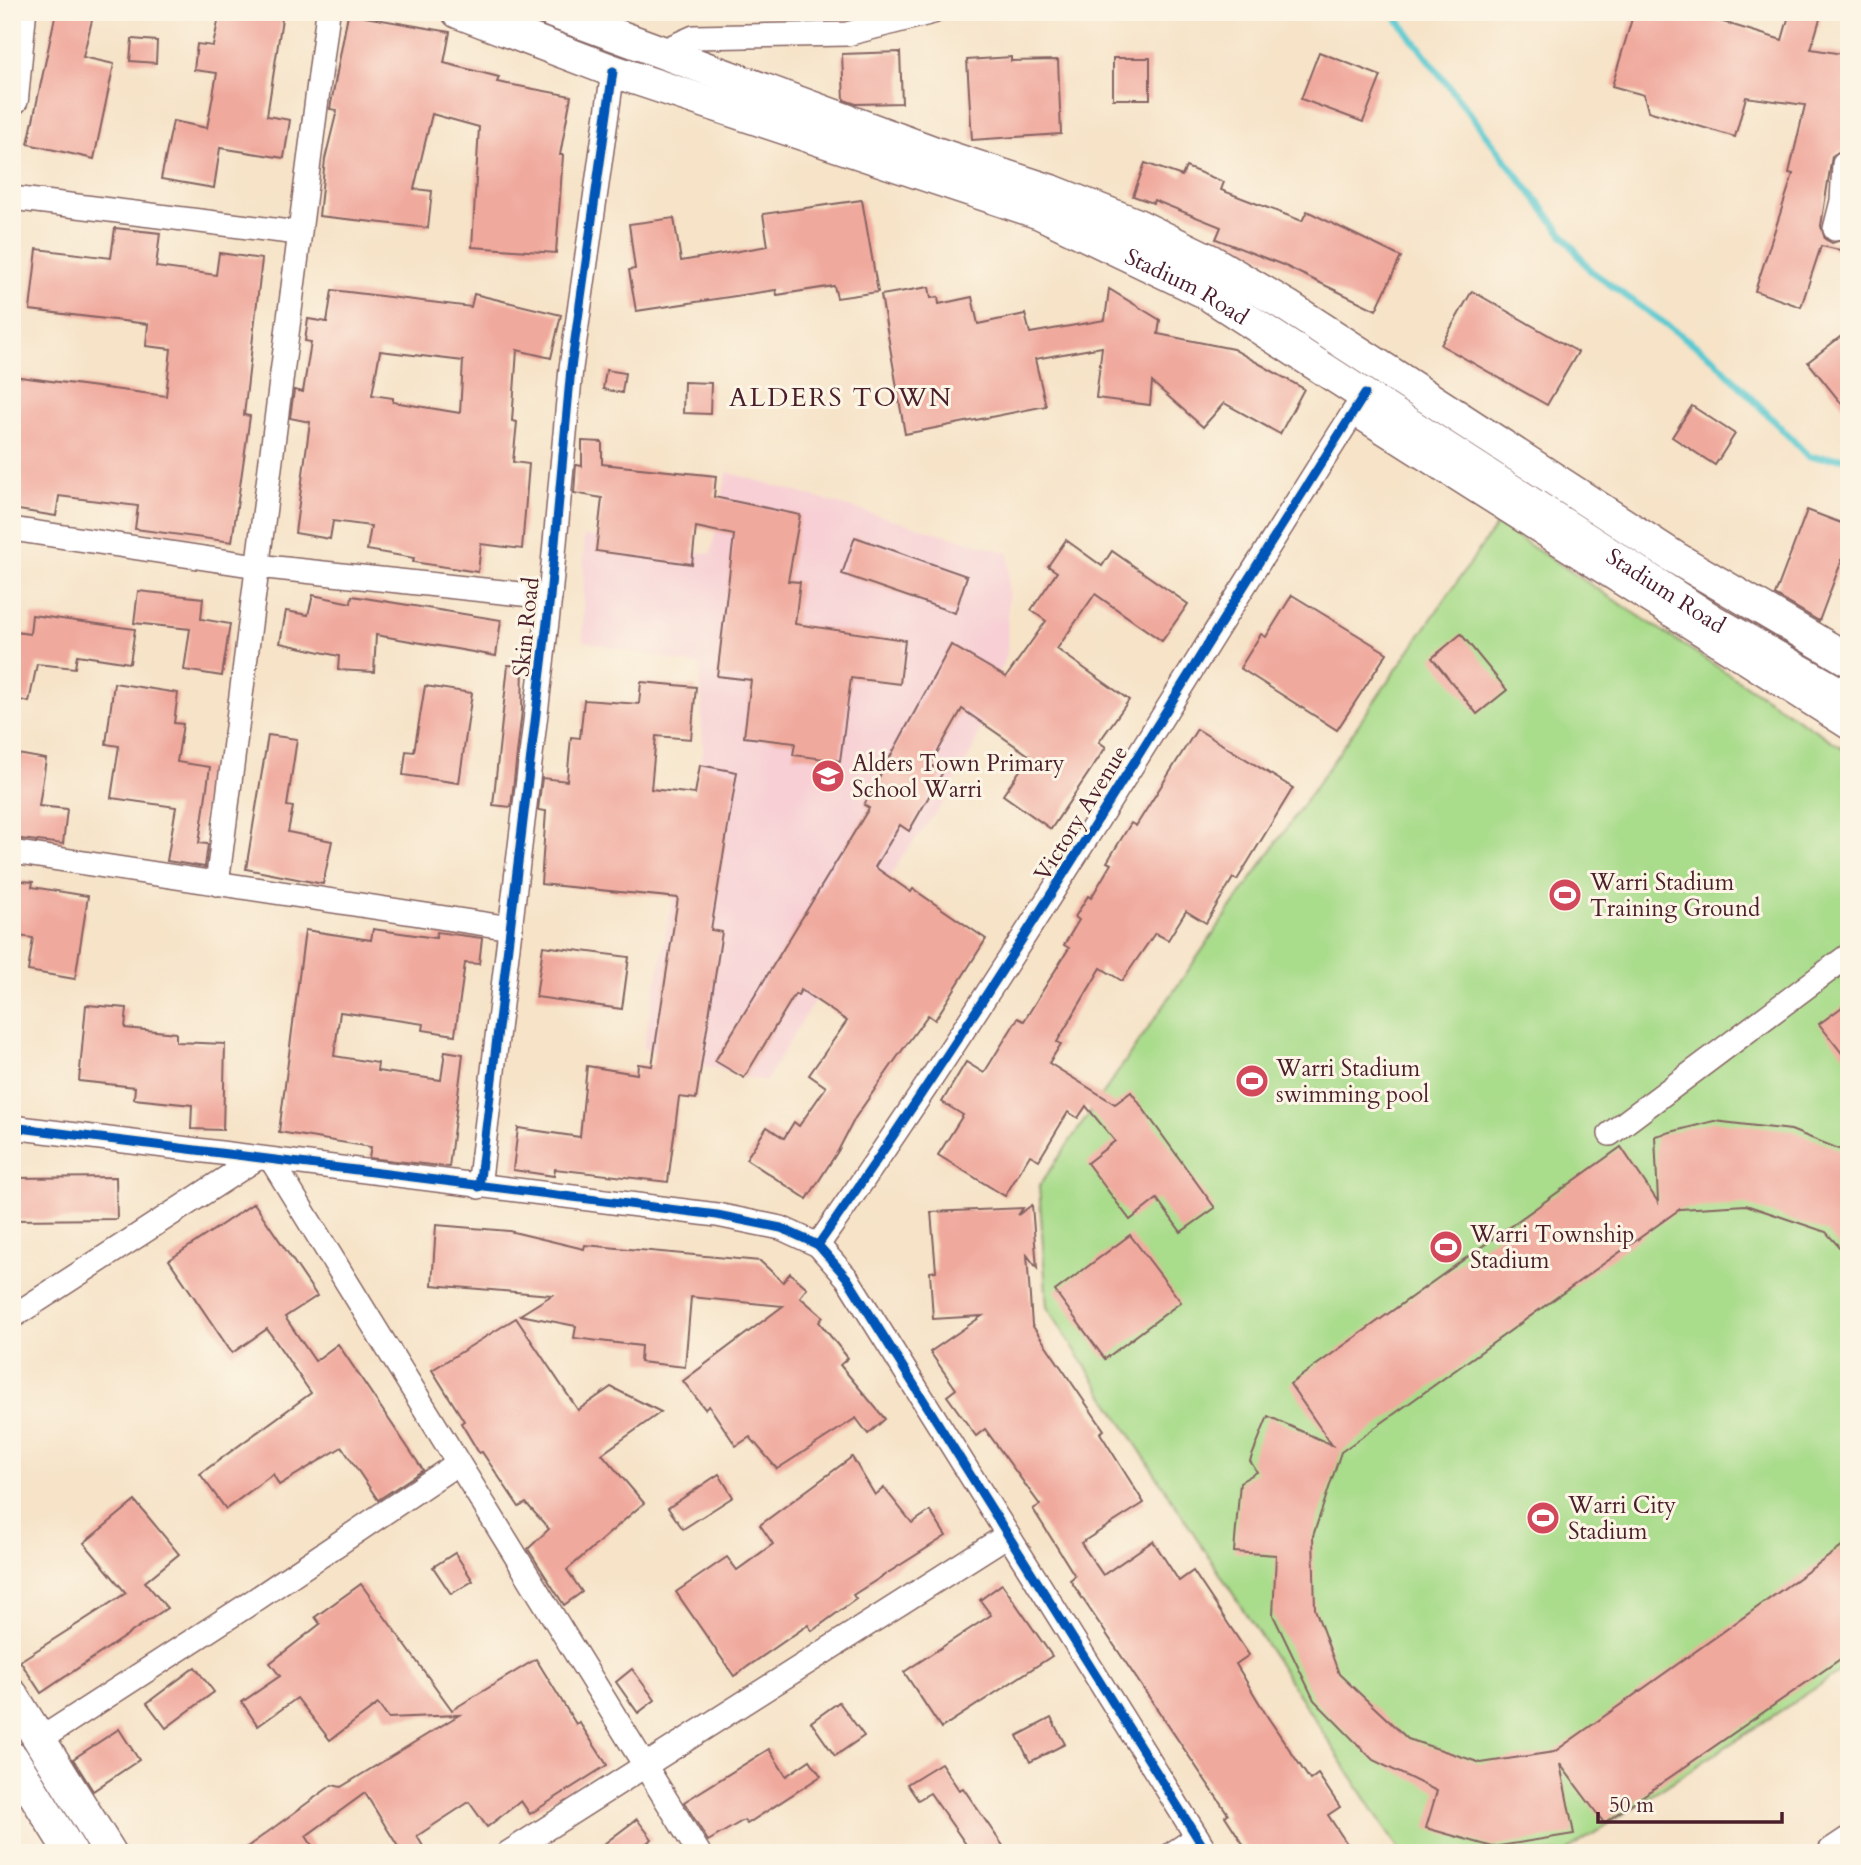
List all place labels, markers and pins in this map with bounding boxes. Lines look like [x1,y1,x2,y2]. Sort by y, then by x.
place label: Alders Town Primary School Warri [852,748,1065,805]
school or university icon: Alders Town Primary School Warri [809,757,847,795]
place label: Warri Stadium Training Ground [1589,867,1761,924]
sports icon: Warri Stadium Training Ground [1546,876,1584,914]
place label: Warri Stadium swimming pool [1275,1053,1429,1110]
sports icon: Warri Stadium swimming pool [1233,1062,1271,1100]
place label: Warri Township Stadium [1469,1219,1635,1276]
sports icon: Warri Township Stadium [1427,1228,1465,1266]
place label: Warri City Stadium [1567,1490,1676,1547]
sports icon: Warri City Stadium [1524,1499,1562,1537]

